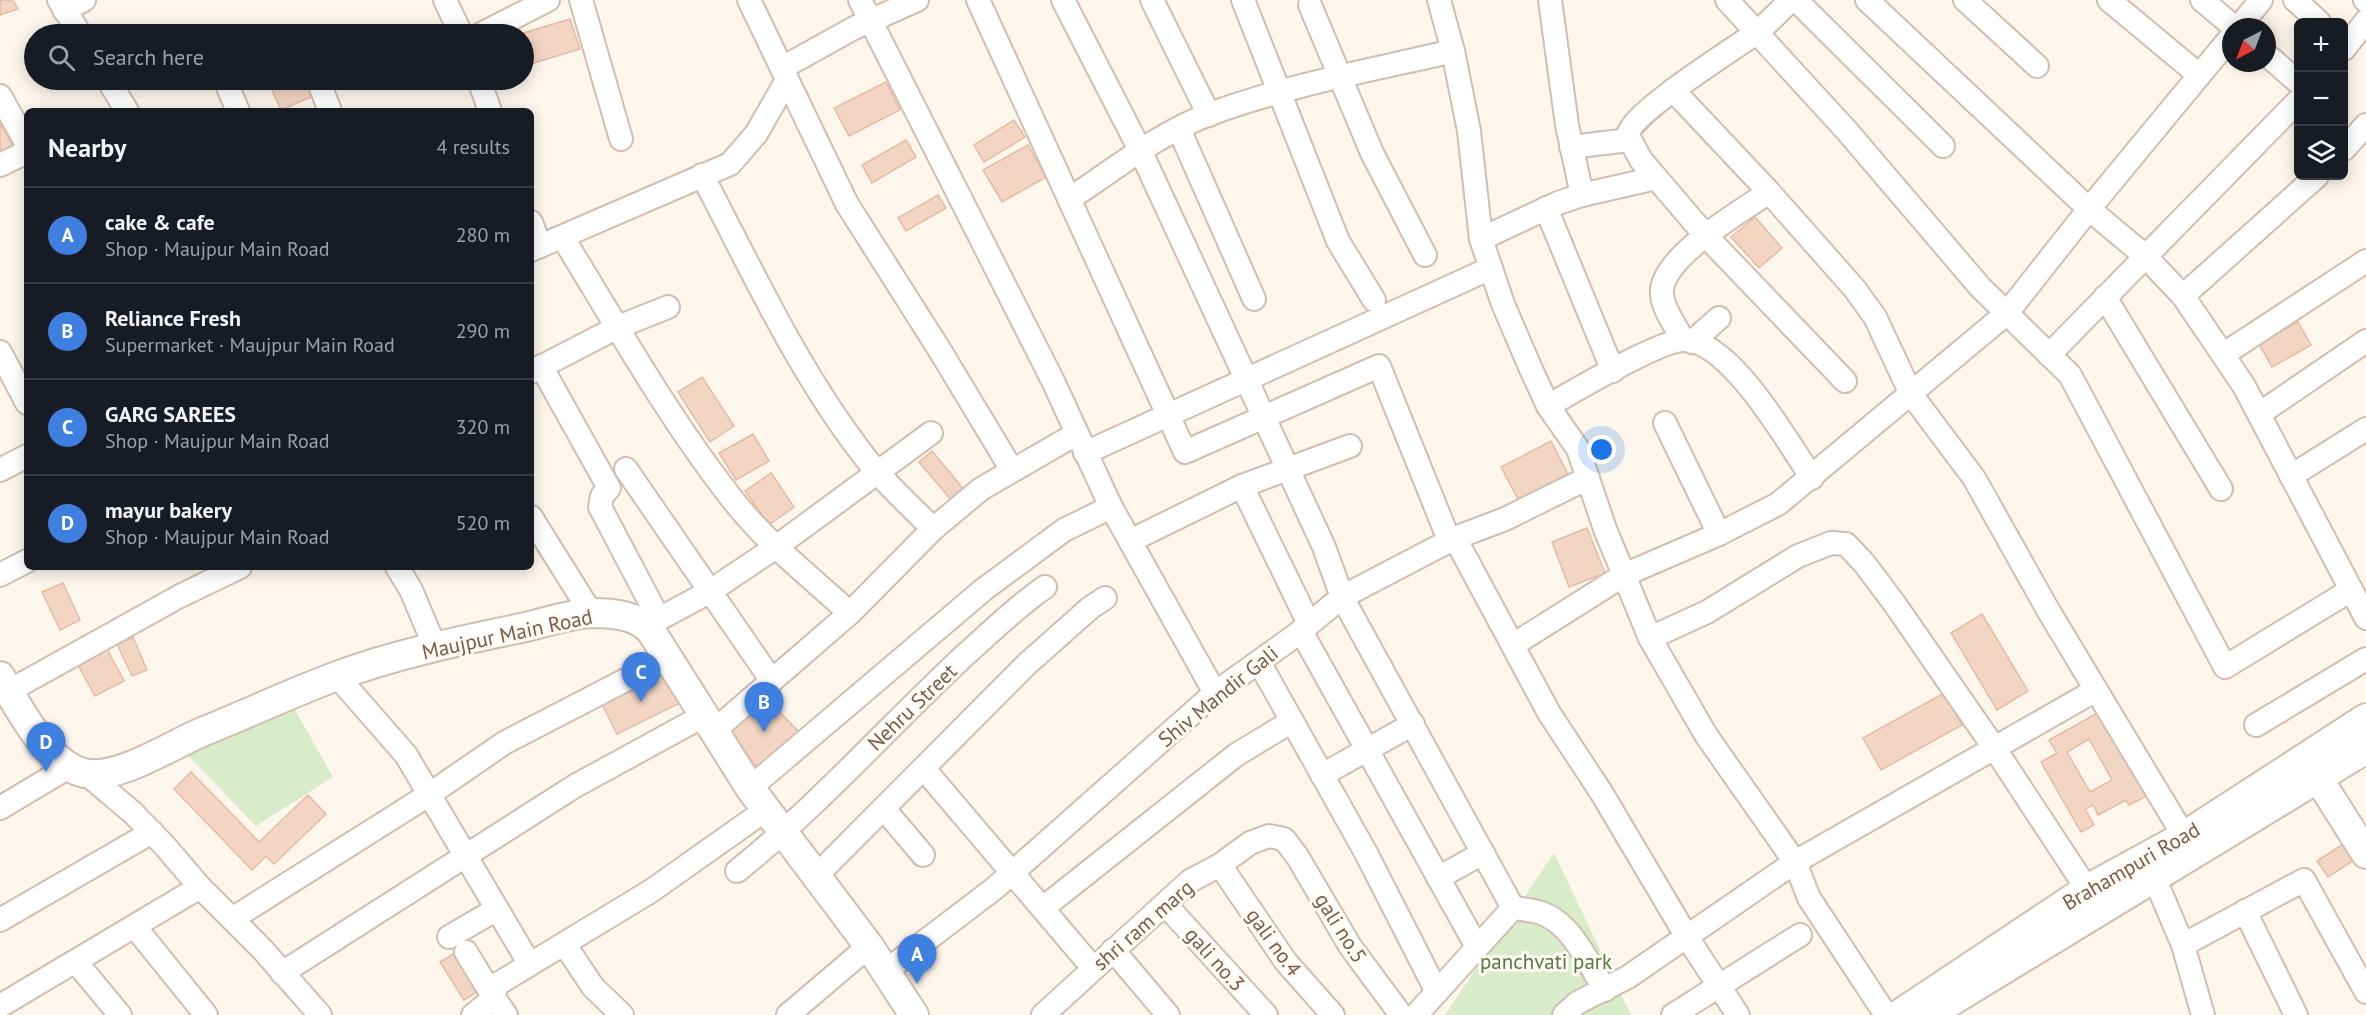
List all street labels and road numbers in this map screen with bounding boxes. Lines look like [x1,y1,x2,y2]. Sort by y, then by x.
street label: Maujpur Main Road [419,603,595,665]
street label: Shiv Mandir Gali [1153,639,1283,753]
street label: Nehru Street [862,658,962,756]
street label: Brahampuri Road [2057,816,2205,916]
street label: shri ram marg [1087,874,1199,976]
street label: gali no.5 [1309,888,1373,968]
street label: gali no.4 [1240,903,1308,981]
street label: gali no.3 [1179,921,1251,997]

